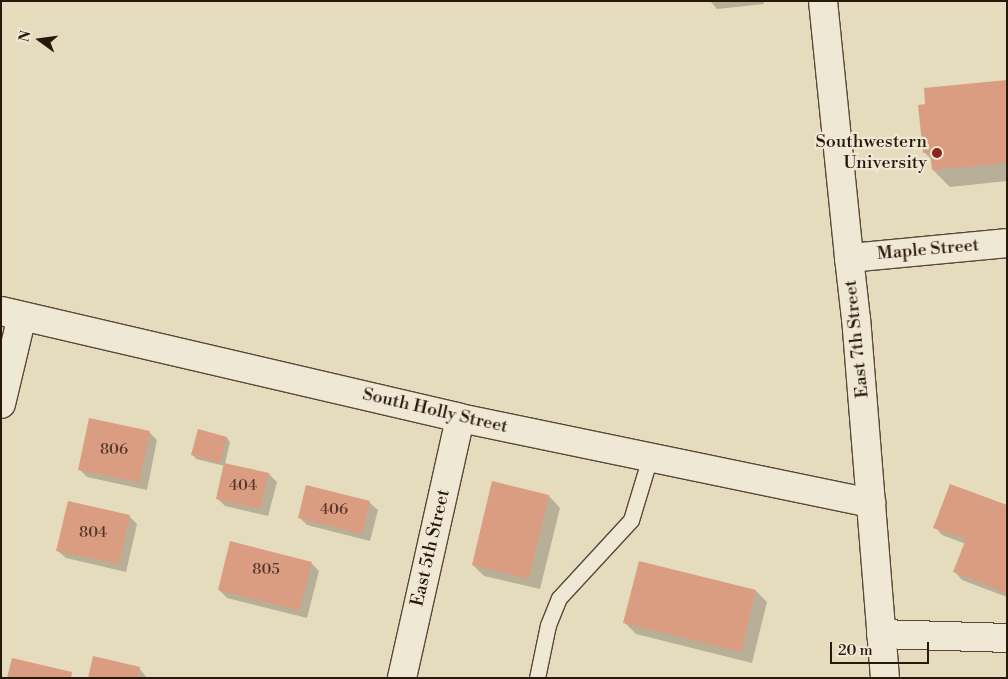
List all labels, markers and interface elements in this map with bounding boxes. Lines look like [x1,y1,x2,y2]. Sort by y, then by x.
north arrow [15,15,65,65]
text: N [15,29,36,44]
place label: Southwestern University [816,132,927,174]
marker: Southwestern University [931,147,943,159]
street label: Maple Street [876,235,980,265]
street label: East 7th Street [840,279,874,399]
street label: South Holly Street [360,384,510,438]
house number: 806 [100,441,128,459]
house number: 404 [229,477,257,495]
street label: East 5th Street [407,487,455,609]
house number: 406 [320,501,348,519]
house number: 804 [79,524,107,542]
house number: 805 [252,561,280,579]
scale bar [833,632,932,664]
text: 20 m [838,641,873,660]

